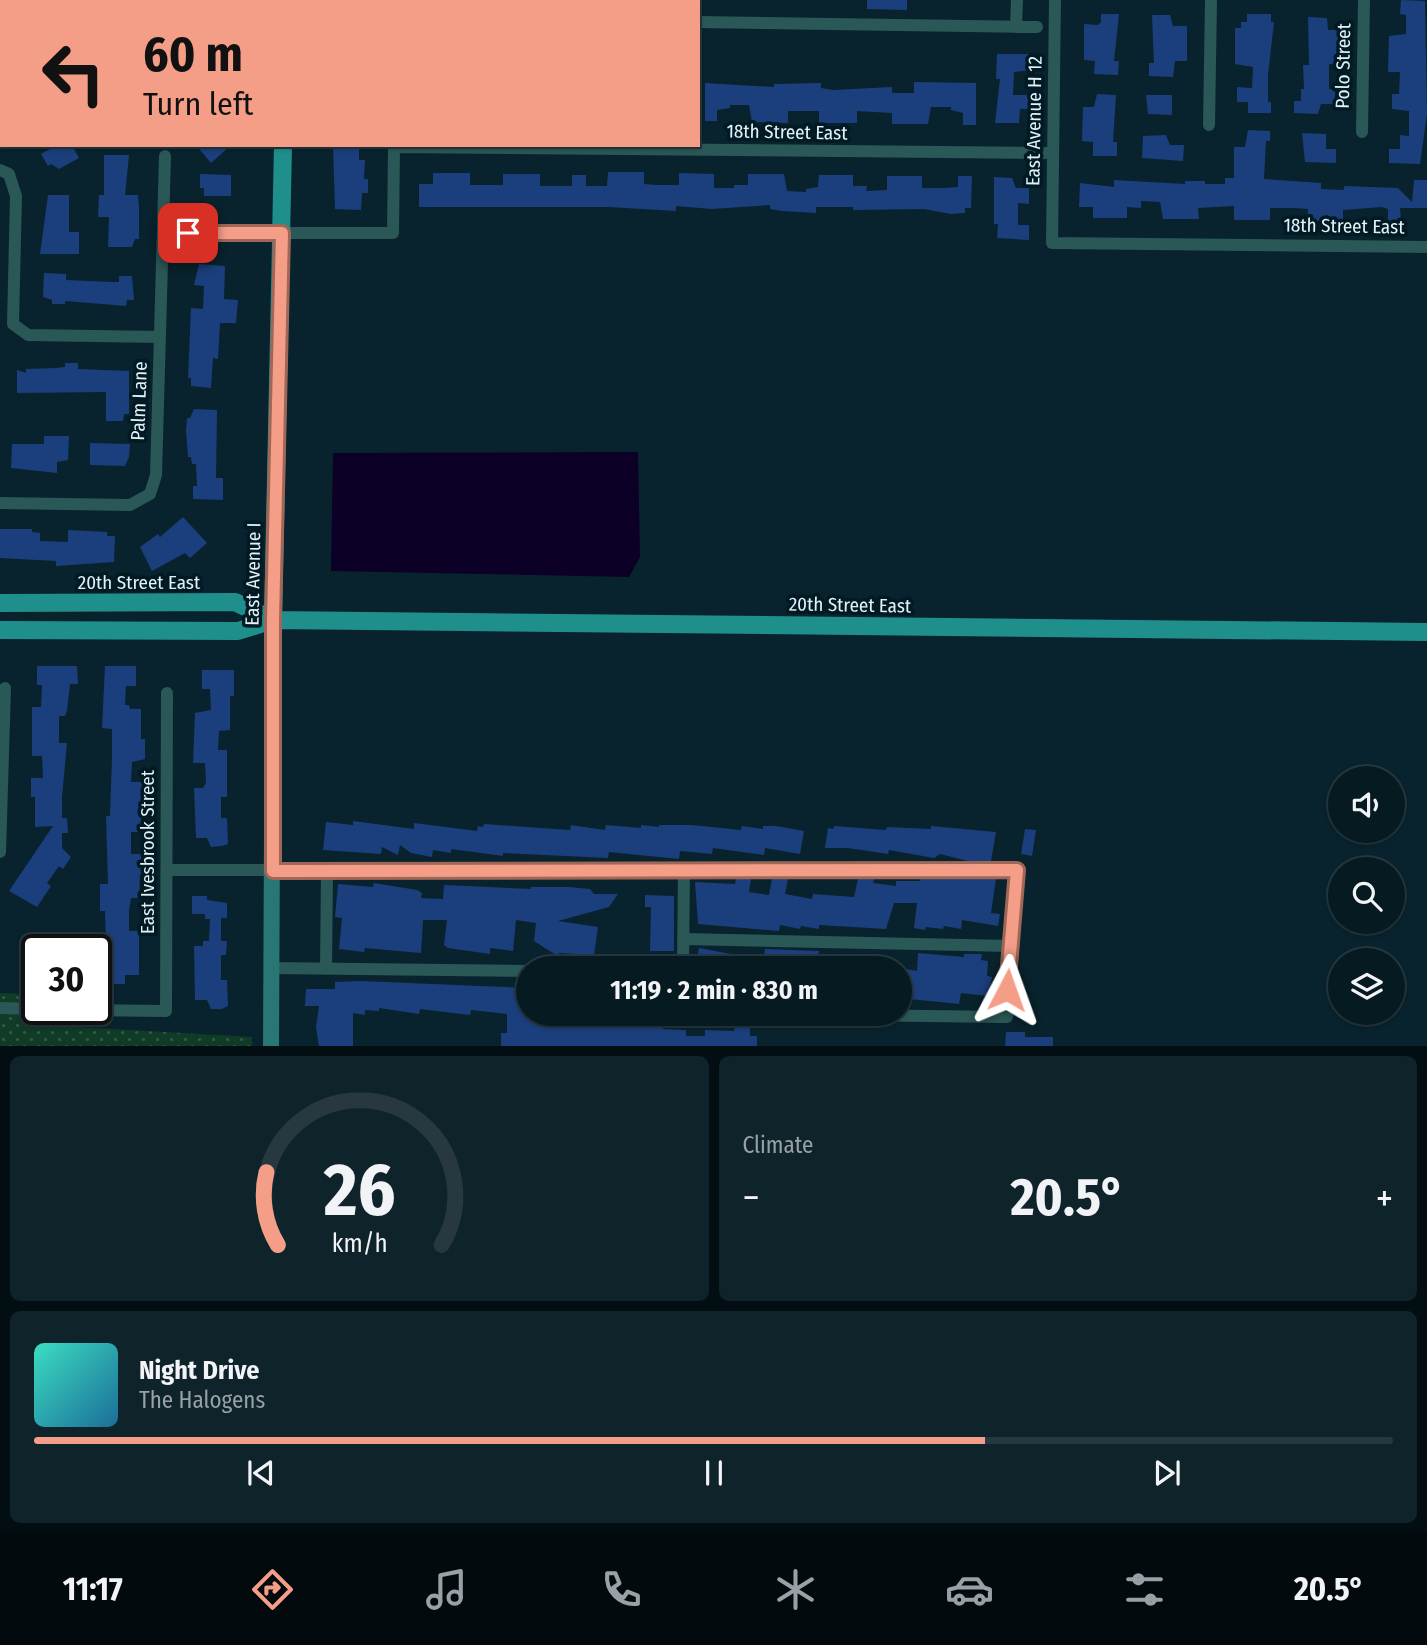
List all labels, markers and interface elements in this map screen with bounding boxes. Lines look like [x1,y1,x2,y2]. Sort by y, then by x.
street label: Polo Street [1331,22,1355,109]
text: 60 m [143,25,243,84]
icon: left [28,28,119,119]
street label: East Avenue H 12 [1021,56,1047,186]
text: Turn left [143,85,253,123]
street label: 18th Street East [726,119,848,145]
pin [158,203,218,263]
street label: 18th Street East [1283,213,1405,239]
icon: arrive [169,214,207,252]
street label: Palm Lane [126,361,152,441]
street label: East Avenue I [241,522,265,626]
street label: 20th Street East [78,571,201,594]
street label: 20th Street East [789,592,912,618]
map controls [1328,766,1405,1025]
button: sound [1328,766,1405,843]
street label: East Ivesbrook Street [136,769,159,934]
button: search [1328,857,1405,934]
speed limit sign: 30 [21,934,112,1025]
button: layers [1328,948,1405,1025]
position arrow [970,953,1044,1027]
text: 11:19 · 2 min · 830 m [610,975,818,1006]
text: Climate [743,1131,813,1159]
text: 26 [322,1147,395,1234]
text: 20.5° [1011,1166,1125,1229]
text: − [743,1175,760,1221]
text: + [1376,1175,1393,1221]
text: km/h [331,1228,387,1258]
text: Night Drive [139,1355,259,1386]
text: The Halogens [139,1386,265,1414]
icon: previous [242,1454,280,1492]
icon: pause [695,1454,733,1492]
icon: next [1148,1454,1186,1492]
icon: directions [248,1565,297,1614]
icon: music [422,1565,471,1614]
icon: phone [597,1565,646,1614]
icon: climate [771,1565,820,1614]
icon: car [945,1565,994,1614]
icon: filters [1120,1565,1169,1614]
text: 11:17 [63,1570,123,1608]
text: 20.5° [1294,1570,1364,1608]

